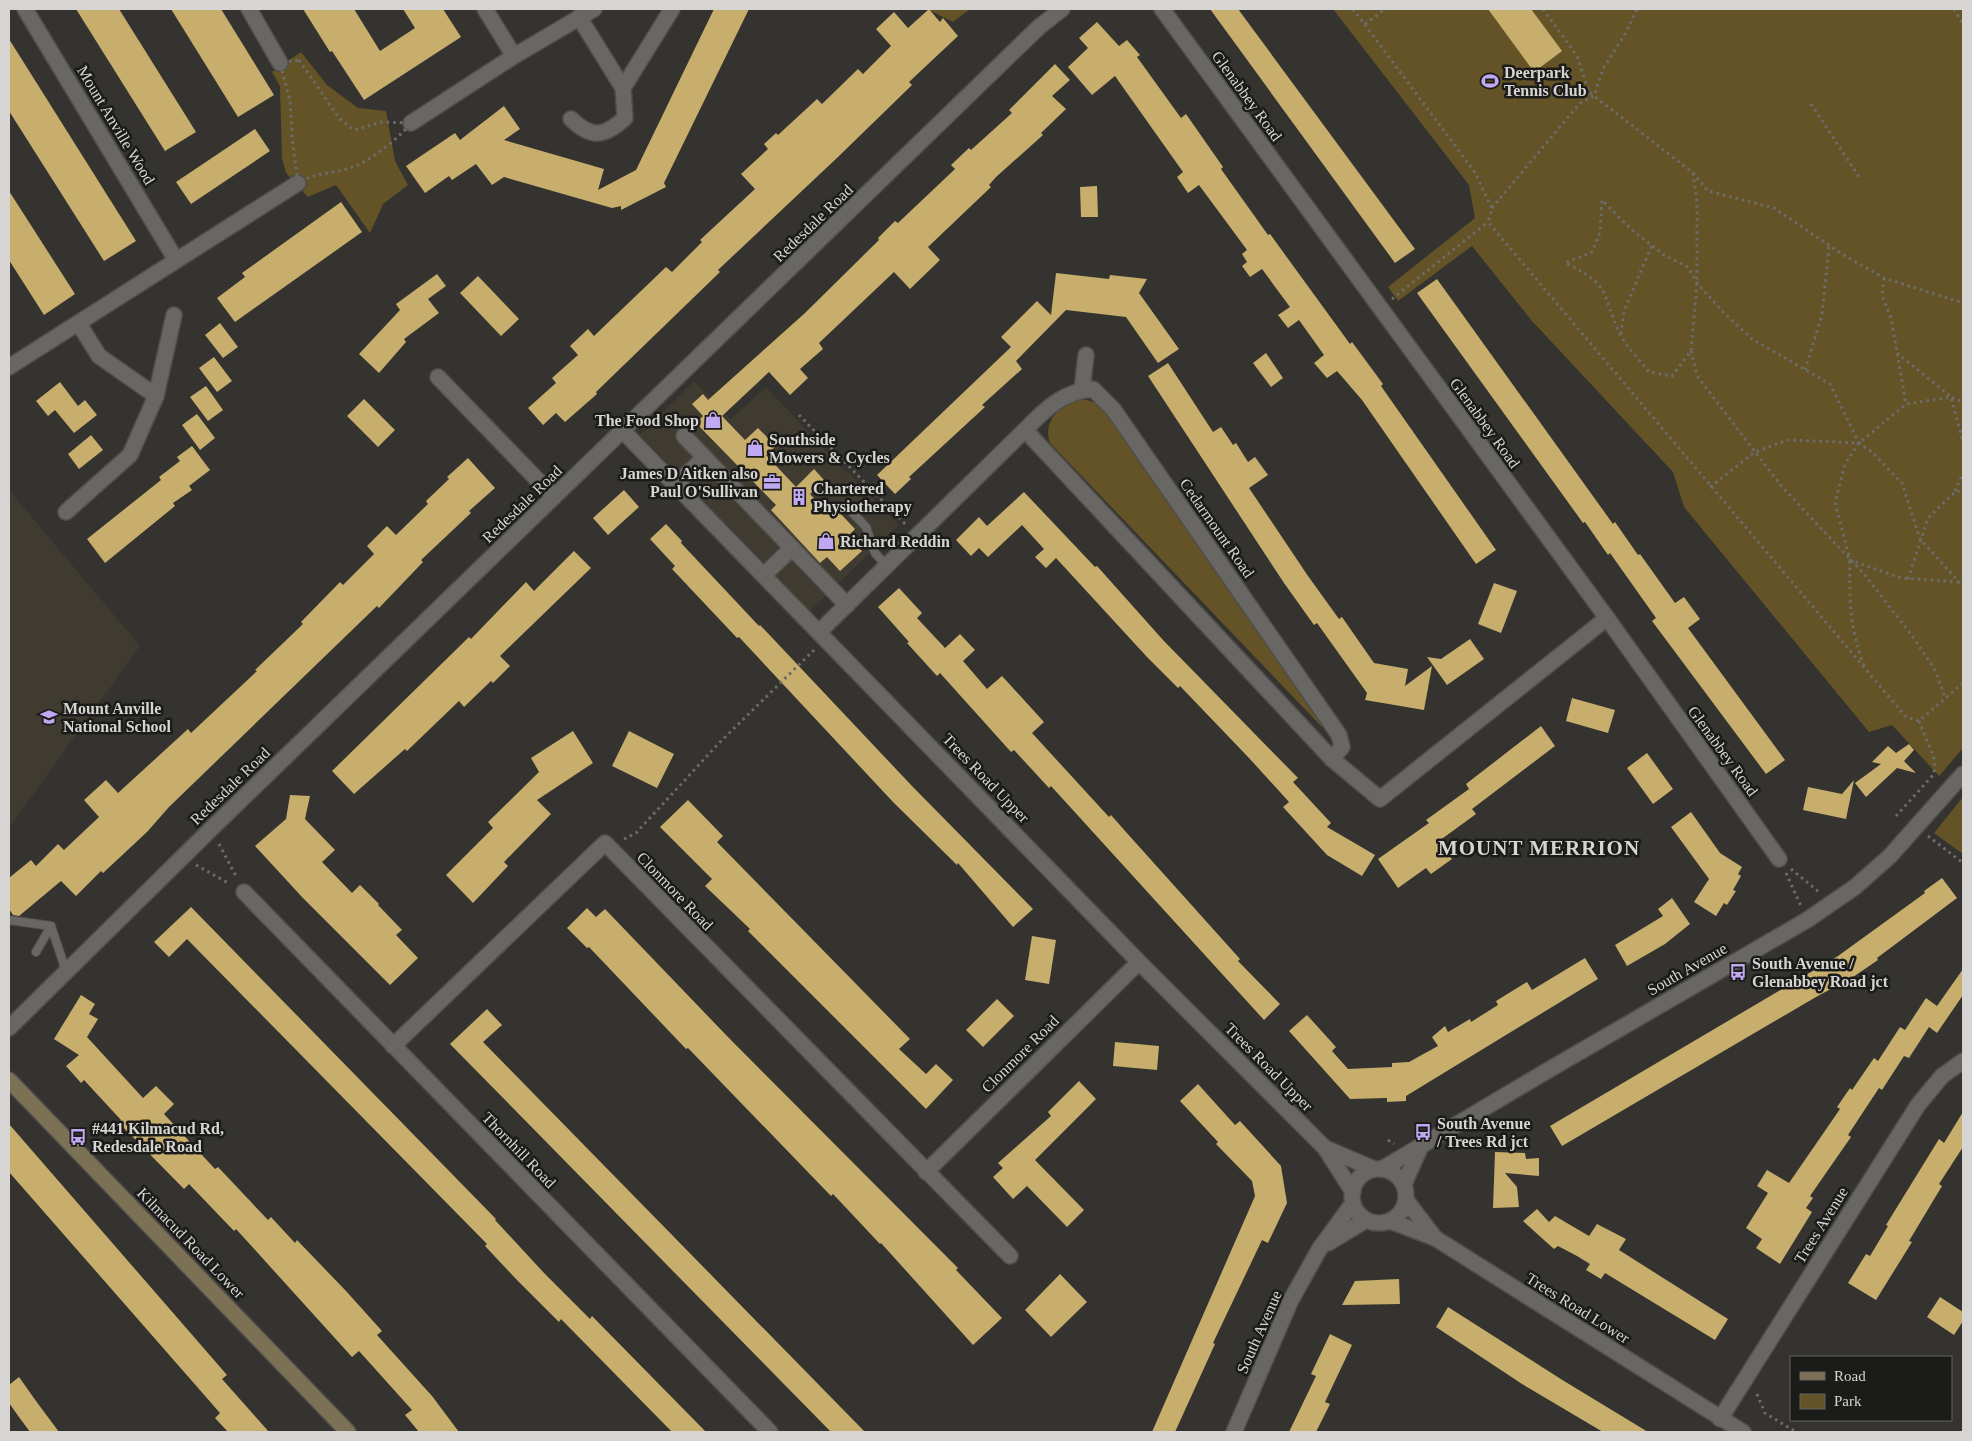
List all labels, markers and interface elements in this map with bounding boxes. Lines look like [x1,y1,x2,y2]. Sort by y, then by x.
street label: Glenabbey Road [1208,48,1285,145]
street label: Mount Anville Wood [74,63,158,187]
place label: Deerpark Tennis Club [1504,64,1587,99]
sports icon: Deerpark Tennis Club [1480,71,1500,91]
street label: Redesdale Road [770,181,856,265]
street label: Glenabbey Road [1446,375,1523,472]
shop icon: The Food Shop [703,410,723,430]
place label: The Food Shop [595,412,699,430]
place label: Southside Mowers & Cycles [769,431,890,467]
shop icon: Southside Mowers & Cycles [745,438,765,458]
street label: Redesdale Road [479,462,565,546]
place label: James D Aitken also Paul O'Sullivan [620,465,758,500]
office icon: James D Aitken also Paul O'Sullivan [762,472,782,492]
street label: Cedarmount Road [1177,475,1257,581]
place label: Chartered Physiotherapy [813,480,912,516]
building icon: Chartered Physiotherapy [789,487,809,507]
shop icon: Richard Reddin [816,531,836,551]
place label: Richard Reddin [840,533,950,550]
place label: Mount Anville National School [63,700,172,735]
street label: Glenabbey Road [1684,703,1761,800]
school or university icon: Mount Anville National School [39,707,59,727]
street label: Trees Road Upper [939,730,1033,827]
street label: Redesdale Road [187,744,273,828]
district label: MOUNT MERRION [1438,836,1640,860]
street label: Clonmore Road [634,848,716,934]
street label: South Avenue [1644,939,1730,999]
place label: South Avenue / Glenabbey Road jct [1752,955,1889,991]
bus stop icon: South Avenue / Glenabbey Road jct [1728,962,1748,982]
street label: Clonmore Road [978,1012,1062,1096]
street label: Trees Road Upper [1221,1020,1317,1115]
street label: Thornhill Road [479,1109,559,1191]
place label: South Avenue / Trees Rd jct [1436,1115,1531,1151]
place label: #441 Kilmacud Rd, Redesdale Road [92,1120,224,1155]
bus stop icon: South Avenue / Trees Rd jct [1413,1122,1433,1142]
bus stop icon: #441 Kilmacud Rd, Redesdale Road [68,1127,88,1147]
street label: Kilmacud Road Lower [134,1184,249,1302]
street label: Trees Avenue [1791,1184,1851,1266]
street label: Trees Road Lower [1523,1269,1633,1347]
street label: South Avenue [1233,1288,1285,1376]
legend [1790,1356,1952,1421]
text: Road [1834,1368,1866,1384]
text: Park [1834,1393,1862,1409]

